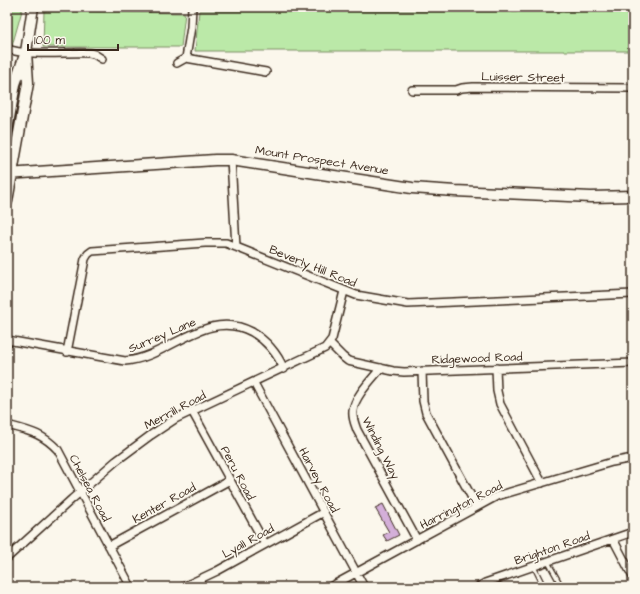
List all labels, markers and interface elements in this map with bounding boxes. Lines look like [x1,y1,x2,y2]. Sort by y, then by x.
scale bar [28,26,118,52]
text: 100 m [34,32,65,49]
street label: Luisser Street [481,68,565,87]
street label: Mount Prospect Avenue [254,142,390,180]
street label: Beverly Hill Road [266,241,359,293]
street label: Surrey Lane [126,313,199,358]
street label: Ridgewood Road [431,348,523,370]
street label: Merrill Road [141,387,209,434]
street label: Winding Way [357,414,404,483]
street label: Peru Road [216,443,259,503]
street label: Harvey Road [293,445,343,516]
street label: Chelsea Road [65,452,114,525]
street label: Harrington Road [417,477,506,534]
street label: Kenter Road [129,479,199,528]
street label: Lyall Road [219,520,278,564]
street label: Brighton Road [512,528,593,570]

